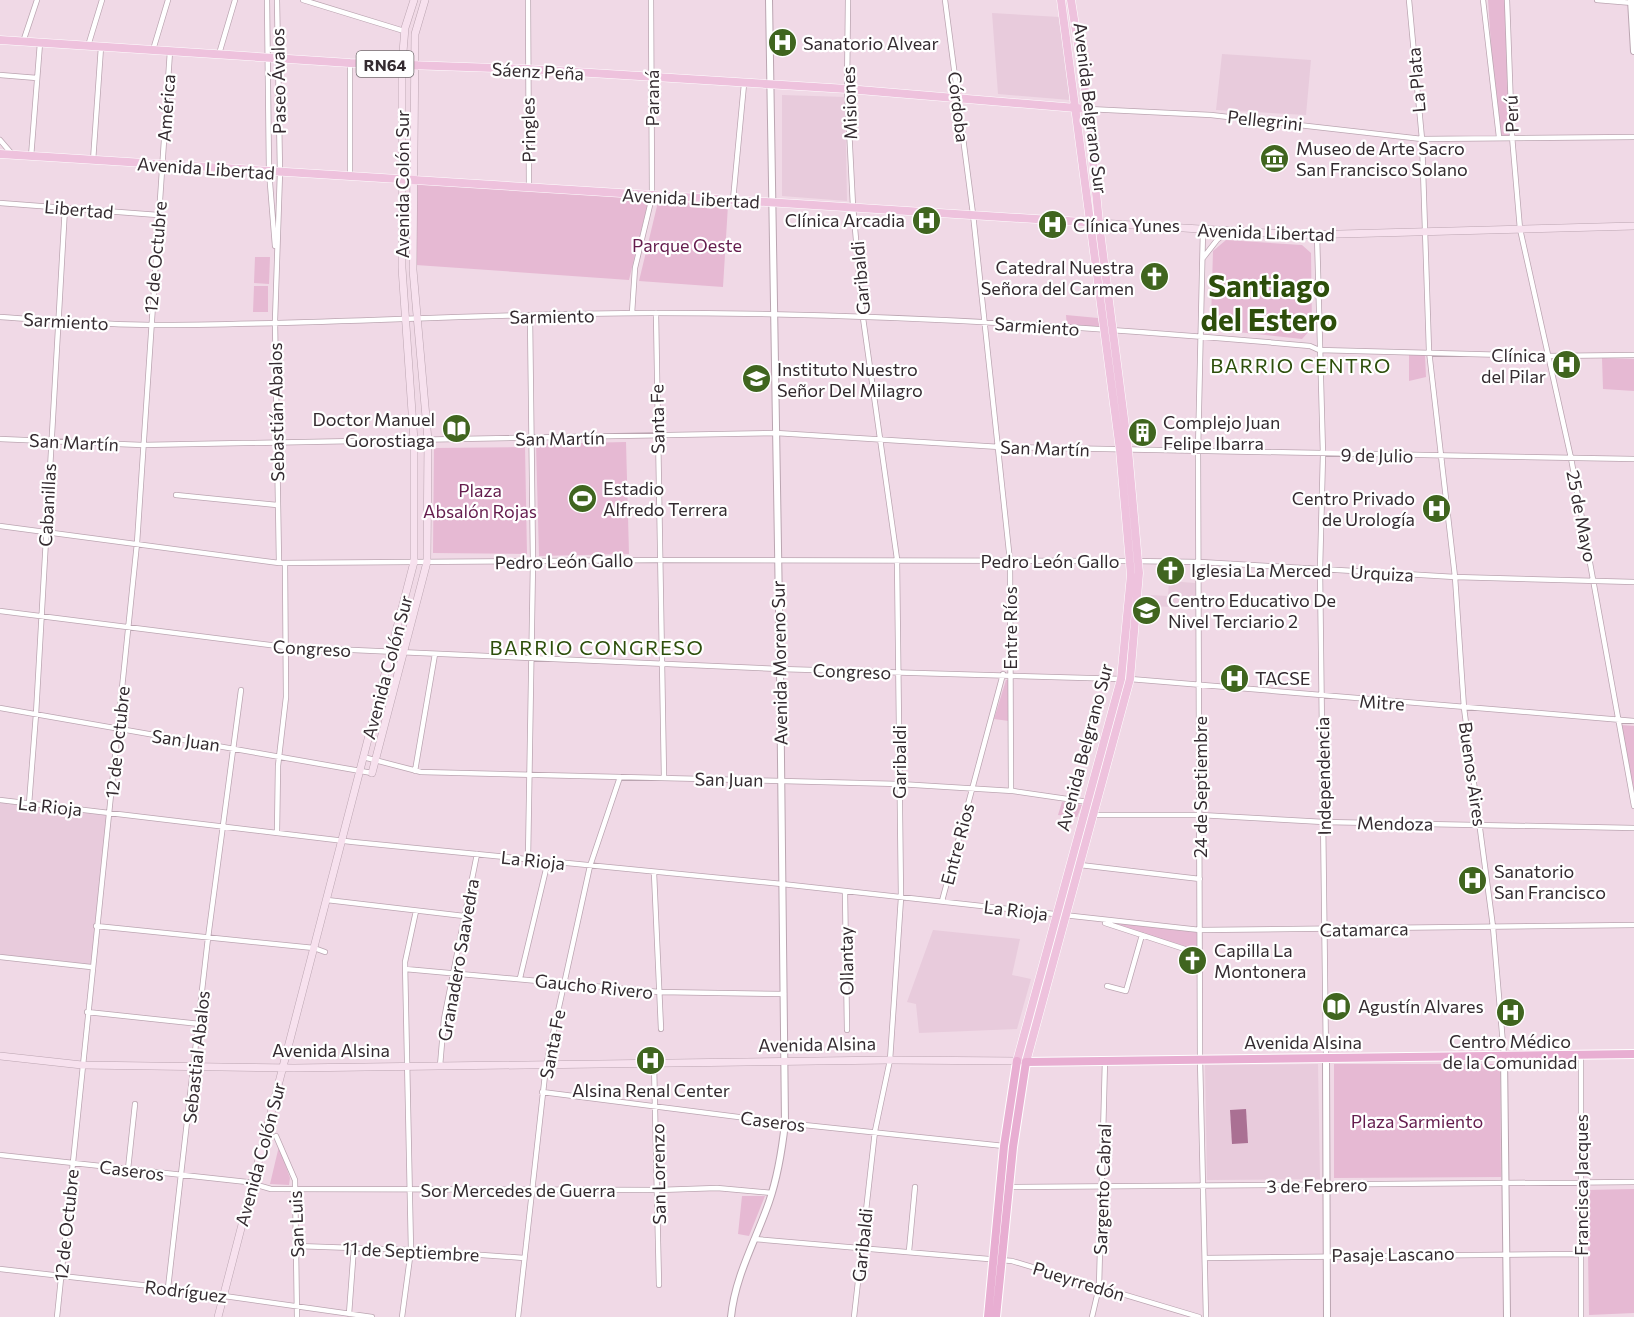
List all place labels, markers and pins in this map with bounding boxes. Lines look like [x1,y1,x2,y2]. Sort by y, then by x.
hospital icon: Sanatorio Alvear [766,27,798,59]
place label: Sanatorio Alvear [803,32,939,54]
place label: Museo de Arte Sacro San Francisco Solano [1296,137,1468,180]
museum icon: Museo de Arte Sacro San Francisco Solano [1259,142,1291,174]
hospital icon: Clínica Arcadia [910,204,942,236]
place label: Clínica Arcadia [785,209,905,231]
hospital icon: Clínica Yunes [1036,209,1068,241]
place label: Clínica Yunes [1073,214,1180,236]
place label: Catedral Nuestra Señora del Carmen [981,256,1134,299]
church icon: Catedral Nuestra Señora del Carmen [1139,261,1171,293]
place label: Clínica del Pilar [1481,344,1546,387]
hospital icon: Clínica del Pilar [1551,349,1583,381]
place label: Instituto Nuestro Señor Del Milagro [777,358,923,401]
school or university icon: Instituto Nuestro Señor Del Milagro [740,363,772,395]
place label: Doctor Manuel Gorostiaga [313,408,435,451]
place label: Complejo Juan Felipe Ibarra [1163,411,1280,454]
library icon: Doctor Manuel Gorostiaga [440,413,472,445]
building icon: Complejo Juan Felipe Ibarra [1126,416,1158,448]
place label: Estadio Alfredo Terrera [603,477,728,520]
sports icon: Estadio Alfredo Terrera [566,482,598,514]
place label: Centro Privado de Urología [1292,487,1415,530]
hospital icon: Centro Privado de Urología [1420,492,1452,524]
church icon: Iglesia La Merced [1154,554,1186,586]
place label: Iglesia La Merced [1191,559,1331,581]
place label: Centro Educativo De Nivel Terciario 2 [1168,589,1336,632]
school or university icon: Centro Educativo De Nivel Terciario 2 [1131,594,1163,626]
hospital icon: TACSE [1218,662,1250,694]
place label: TACSE [1255,667,1310,689]
place label: Sanatorio San Francisco [1494,860,1606,903]
hospital icon: Sanatorio San Francisco [1457,865,1489,897]
place label: Capilla La Montonera [1214,939,1307,982]
church icon: Capilla La Montonera [1177,944,1209,976]
library icon: Agustín Alvares [1321,990,1353,1022]
place label: Agustín Alvares [1358,995,1484,1017]
hospital icon: Centro Médico de la Comunidad [1494,996,1526,1028]
place label: Centro Médico de la Comunidad [1443,1030,1577,1073]
hospital icon: Alsina Renal Center [635,1045,667,1077]
place label: Alsina Renal Center [572,1079,730,1101]

